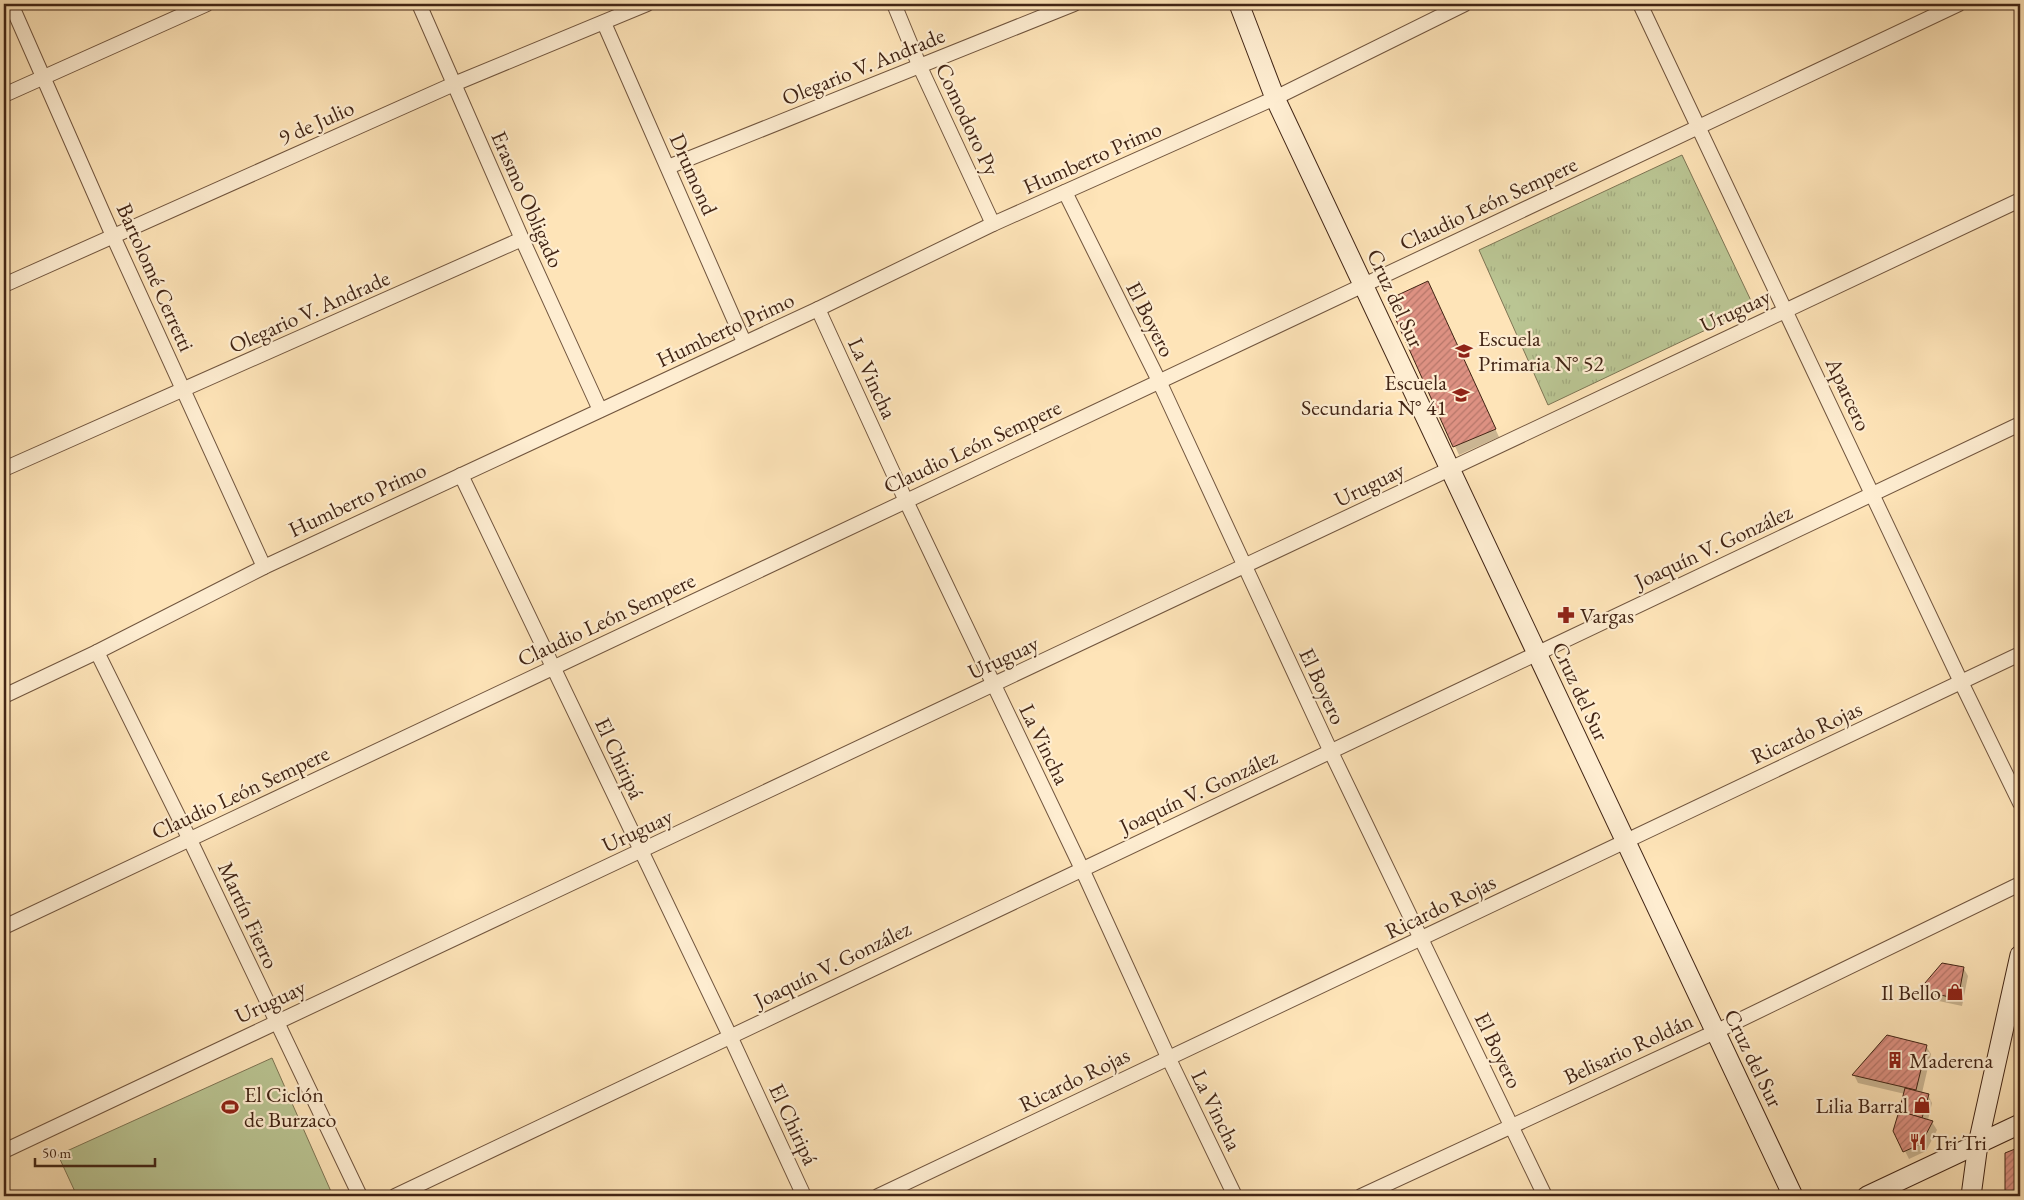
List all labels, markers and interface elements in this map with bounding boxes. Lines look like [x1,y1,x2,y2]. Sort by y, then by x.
street label: Olegario V. Andrade [778,20,949,112]
street label: Comodoro Py [929,58,1006,180]
street label: 9 de Julio [274,93,359,152]
street label: Humberto Primo [1018,114,1166,201]
street label: Erasmo Obligado [484,126,571,272]
street label: Drumond [663,129,725,220]
street label: Claudio León Sempere [1395,149,1582,257]
street label: Bartolomé Cerretti [110,198,201,356]
street label: Cruz del Sur [1360,244,1431,353]
street label: Olegario V. Andrade [224,263,394,360]
street label: El Boyero [1119,276,1182,362]
street label: Uruguay [1695,281,1775,339]
street label: Humberto Primo [652,285,799,374]
place label: Escuela Primaria N° 52 [1478,324,1604,378]
street label: La Vincha [841,333,904,424]
school or university icon: Escuela Primaria N° 52 [1454,341,1474,361]
street label: Aparcero [1819,352,1878,436]
place label: Escuela Secundaria N° 41 [1301,368,1447,422]
school or university icon: Escuela Secundaria N° 41 [1451,385,1471,405]
street label: Claudio León Sempere [879,392,1066,500]
street label: Humberto Primo [284,455,431,544]
street label: Uruguay [1329,455,1409,514]
street label: Joaquín V. González [1628,497,1797,597]
street label: Claudio León Sempere [513,565,700,673]
place label: Vargas [1580,601,1634,630]
pharmacy icon: Vargas [1556,605,1576,625]
street label: Uruguay [963,628,1043,686]
street label: Cruz del Sur [1545,637,1616,746]
street label: El Boyero [1292,643,1353,729]
street label: Ricardo Rojas [1746,694,1867,771]
street label: La Vincha [1013,699,1077,790]
street label: El Chiripá [588,713,651,804]
street label: Claudio León Sempere [147,738,334,846]
street label: Joaquín V. González [1113,742,1282,842]
street label: Uruguay [597,801,677,859]
street label: Martín Fierro [211,857,286,973]
street label: Ricardo Rojas [1380,867,1500,946]
street label: Joaquín V. González [747,914,916,1016]
street label: Uruguay [230,972,310,1030]
place label: Il Bello [1881,978,1941,1007]
shop icon: Il Bello [1945,982,1965,1002]
street label: Cruz del Sur [1717,1004,1790,1113]
street label: Belisario Roldán [1559,1006,1698,1091]
street label: El Boyero [1468,1007,1529,1093]
street label: Ricardo Rojas [1014,1040,1134,1119]
place label: Maderena [1909,1046,1993,1075]
building icon: Maderena [1885,1050,1905,1070]
street label: La Vincha [1185,1065,1249,1156]
street label: El Chiripá [762,1079,825,1170]
place label: El Ciclón de Burzaco [244,1080,337,1134]
place label: Lilia Barral [1815,1091,1908,1120]
shop icon: Lilia Barral [1912,1095,1932,1115]
sports icon: El Ciclón de Burzaco [220,1097,240,1117]
place label: Tri Tri [1932,1128,1987,1157]
restaurant icon: Tri Tri [1908,1132,1928,1152]
scale bar [35,1135,155,1167]
text: 50 m [42,1143,71,1162]

